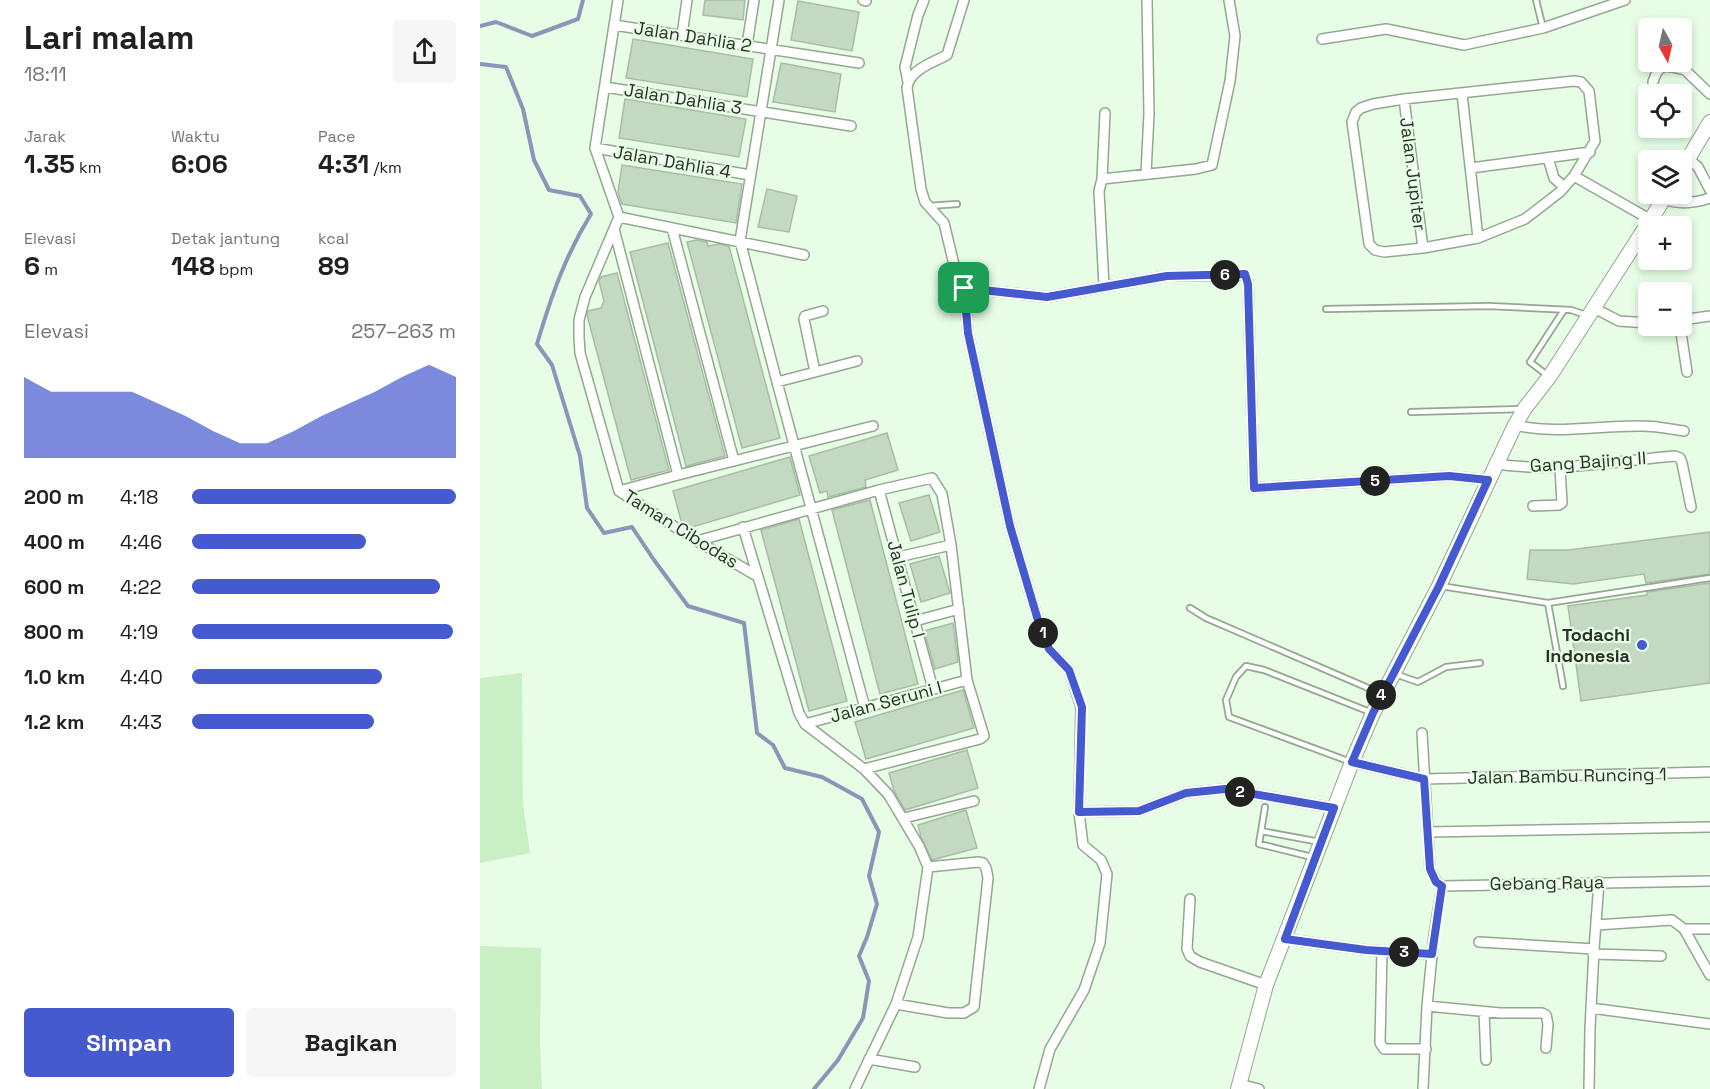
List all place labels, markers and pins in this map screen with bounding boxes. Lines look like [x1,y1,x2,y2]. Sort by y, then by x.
pin: 6 [1210,260,1240,290]
pin [938,262,989,313]
pin: 5 [1360,466,1390,496]
pin: 1 [1028,618,1058,648]
place label: Todachi Indonesia [1546,623,1631,667]
marker: Todachi Indonesia [1635,638,1649,652]
pin: 4 [1366,680,1396,710]
pin: 2 [1225,777,1255,807]
pin: 3 [1389,937,1419,967]

